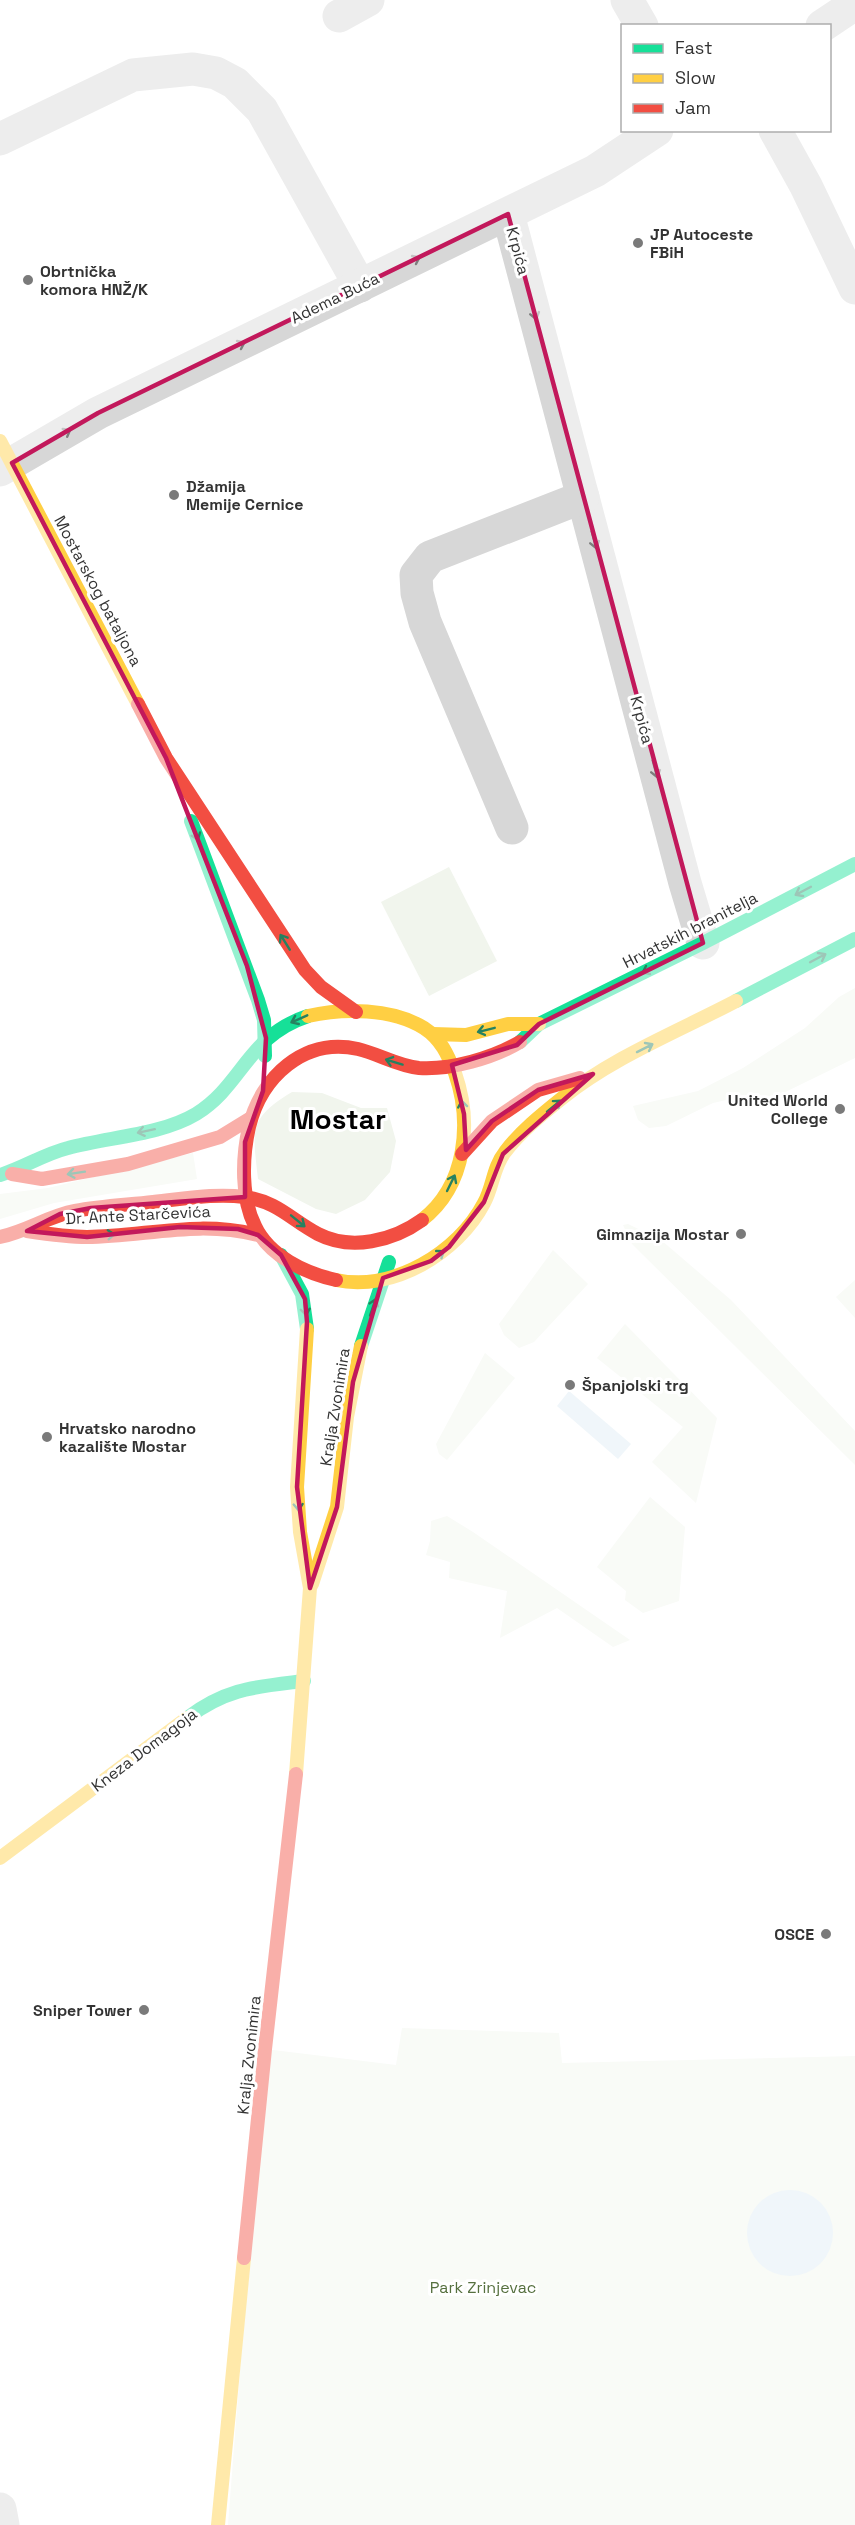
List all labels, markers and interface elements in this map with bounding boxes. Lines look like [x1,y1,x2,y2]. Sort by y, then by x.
legend [621,24,831,132]
text: Fast [675,36,712,59]
text: Slow [675,66,716,89]
text: Jam [675,96,711,119]
place label: JP Autoceste FBiH [650,224,753,263]
street label: Krpića [502,225,534,277]
marker: JP Autoceste FBiH [631,236,645,250]
one-way arrow [403,254,421,266]
place label: Obrtnička komora HNŽ/K [40,261,148,300]
street label: Adema Buća [287,268,383,328]
marker: Obrtnička komora HNŽ/K [21,273,35,287]
one-way arrow [529,301,540,320]
one-way arrow [227,340,245,351]
one-way arrow [54,428,71,440]
place label: Džamija Memije Cernice [186,476,303,515]
marker: Džamija Memije Cernice [167,488,181,502]
street label: Mostarskog bataljona [49,512,147,670]
one-way arrow [589,530,601,549]
street label: Krpića [626,694,658,746]
one-way arrow [650,760,661,779]
one-way arrow [190,822,201,840]
one-way arrow [795,885,812,897]
street label: Hrvatskih branitelja [619,887,761,973]
one-way arrow [279,934,291,951]
one-way arrow [809,952,827,963]
one-way arrow [642,964,660,975]
one-way arrow [290,1015,308,1026]
one-way arrow [477,1024,496,1036]
one-way arrow [636,1041,654,1053]
one-way arrow [385,1056,404,1067]
place label: United World College [728,1090,828,1129]
one-way arrow [546,1099,561,1113]
one-way arrow [457,1100,468,1120]
district label: Mostar [290,1101,386,1137]
marker: United World College [833,1102,847,1116]
one-way arrow [137,1125,156,1137]
one-way arrow [67,1168,87,1179]
one-way arrow [445,1175,457,1193]
street label: Dr. Ante Starčevića [65,1201,211,1229]
one-way arrow [290,1214,306,1227]
place label: Gimnazija Mostar [596,1224,729,1245]
marker: Gimnazija Mostar [734,1227,748,1241]
one-way arrow [95,1229,115,1240]
one-way arrow [428,1250,444,1262]
one-way arrow [300,1297,311,1317]
one-way arrow [368,1298,379,1317]
street label: Kralja Zvonimira [315,1346,355,1468]
place label: Španjolski trg [582,1375,689,1396]
marker: Španjolski trg [563,1378,577,1392]
place label: Hrvatsko narodno kazalište Mostar [59,1418,196,1457]
marker: Hrvatsko narodno kazalište Mostar [40,1430,54,1444]
one-way arrow [293,1491,304,1511]
street label: Kneza Domagoja [87,1703,201,1797]
place label: OSCE [774,1924,814,1945]
marker: OSCE [819,1927,833,1941]
street label: Kralja Zvonimira [232,1995,266,2115]
place label: Sniper Tower [33,2000,132,2021]
marker: Sniper Tower [137,2003,151,2017]
park label: Park Zrinjevac [430,2277,536,2298]

